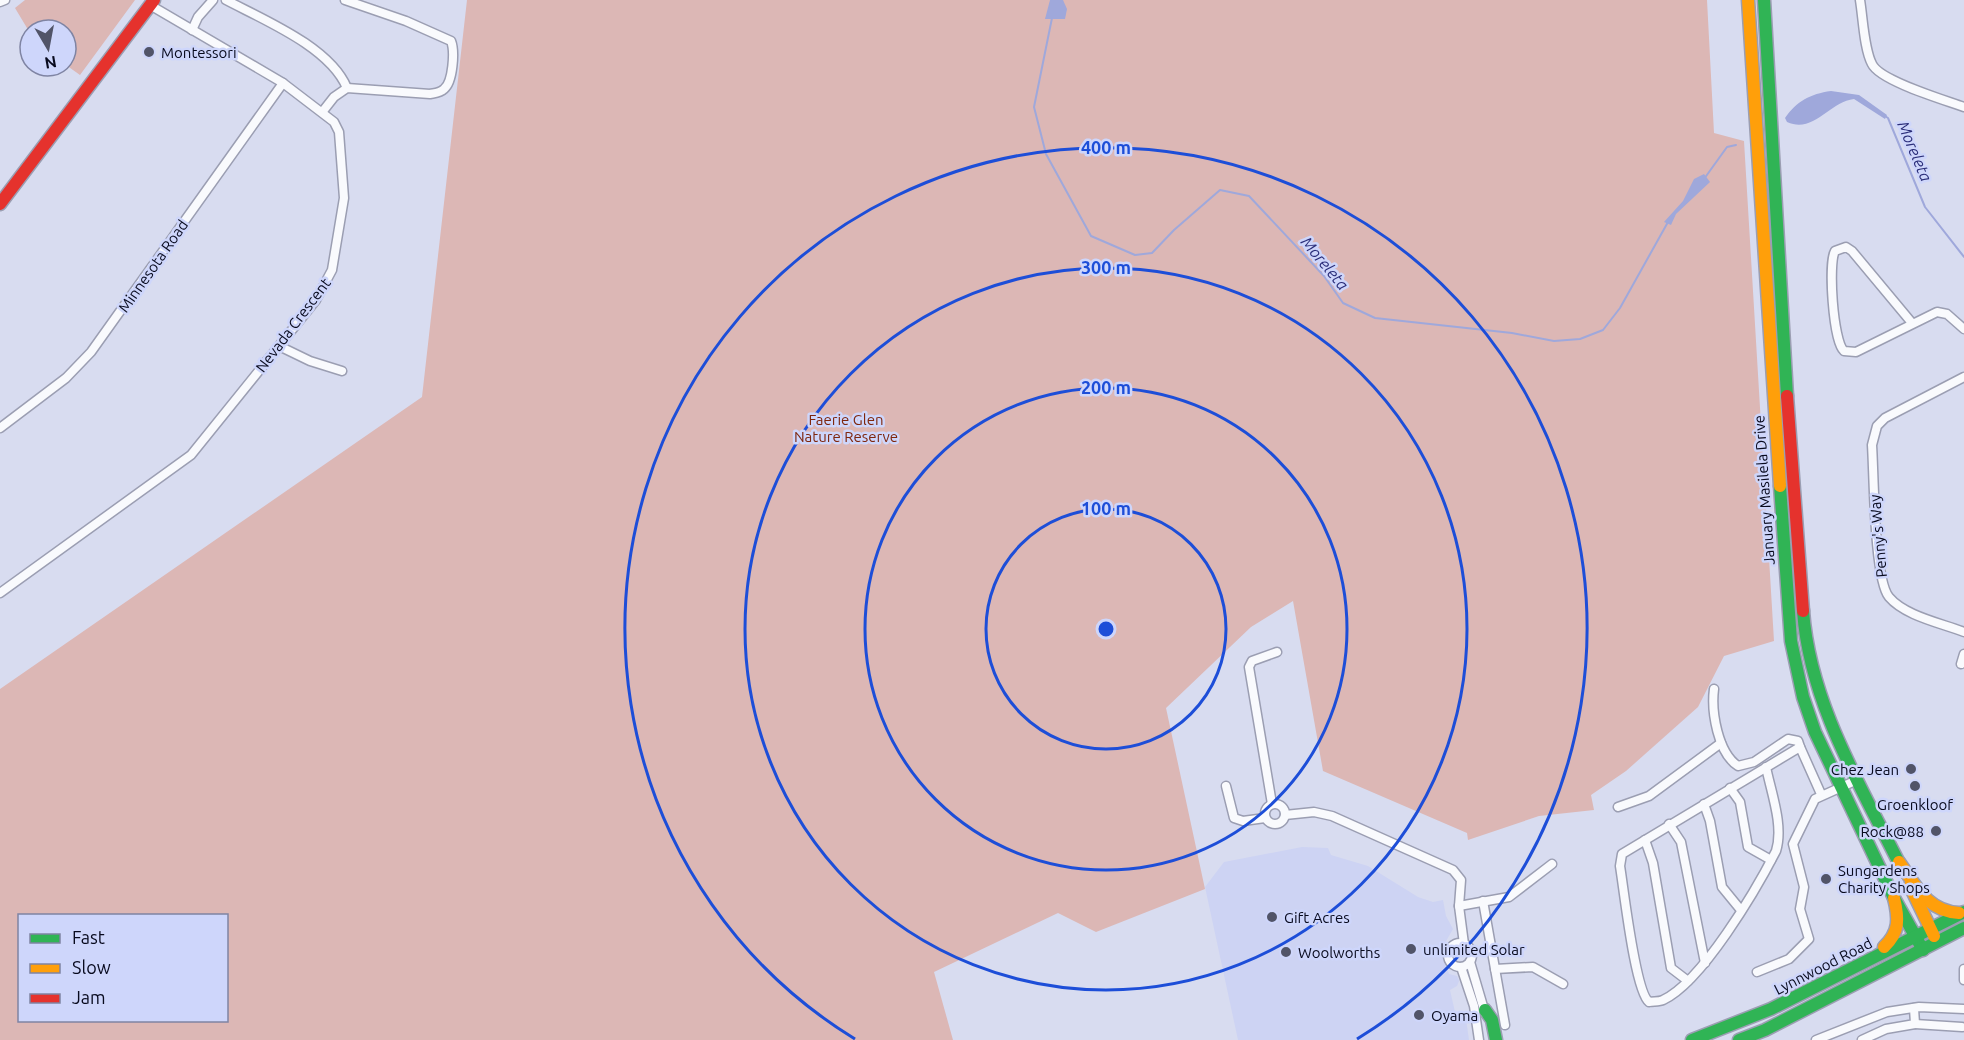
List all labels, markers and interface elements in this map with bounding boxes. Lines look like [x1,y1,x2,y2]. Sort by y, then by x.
north arrow [18,18,78,78]
place label: Montessori [161,44,237,61]
marker: Montessori [142,45,156,59]
text: N [43,53,58,73]
water label: Moreleta [1894,118,1936,184]
text: 400 m [1081,137,1131,157]
street label: Minnesota Road [115,216,191,316]
water label: Moreleta [1298,233,1353,293]
text: 300 m [1081,257,1131,277]
street label: Nevada Crescent [252,275,334,375]
text: 200 m [1081,377,1131,397]
park label: Faerie Glen Nature Reserve [794,411,898,445]
street label: January Masilela Drive [1750,414,1778,566]
street label: Penny's Way [1866,494,1890,578]
text: 100 m [1081,498,1131,518]
centre of rings [1096,619,1116,639]
place label: Chez Jean [1831,761,1899,778]
marker: Chez Jean [1904,762,1918,776]
marker: Groenkloof [1908,779,1922,793]
place label: Groenkloof [1877,796,1953,813]
place label: Rock@88 [1860,823,1924,840]
marker: Rock@88 [1929,824,1943,838]
place label: Sungardens Charity Shops [1838,862,1930,896]
marker: Sungardens Charity Shops [1819,872,1833,886]
place label: Gift Acres [1284,909,1350,926]
marker: Gift Acres [1265,910,1279,924]
legend [18,914,228,1022]
text: Fast [72,927,105,947]
street label: Lynnwood Road [1771,934,1875,998]
place label: unlimited Solar [1423,941,1525,958]
marker: unlimited Solar [1404,942,1418,956]
place label: Woolworths [1298,944,1380,961]
marker: Woolworths [1279,945,1293,959]
text: Slow [72,957,111,977]
text: Jam [72,987,106,1007]
place label: Oyama [1431,1007,1478,1024]
marker: Oyama [1412,1008,1426,1022]

